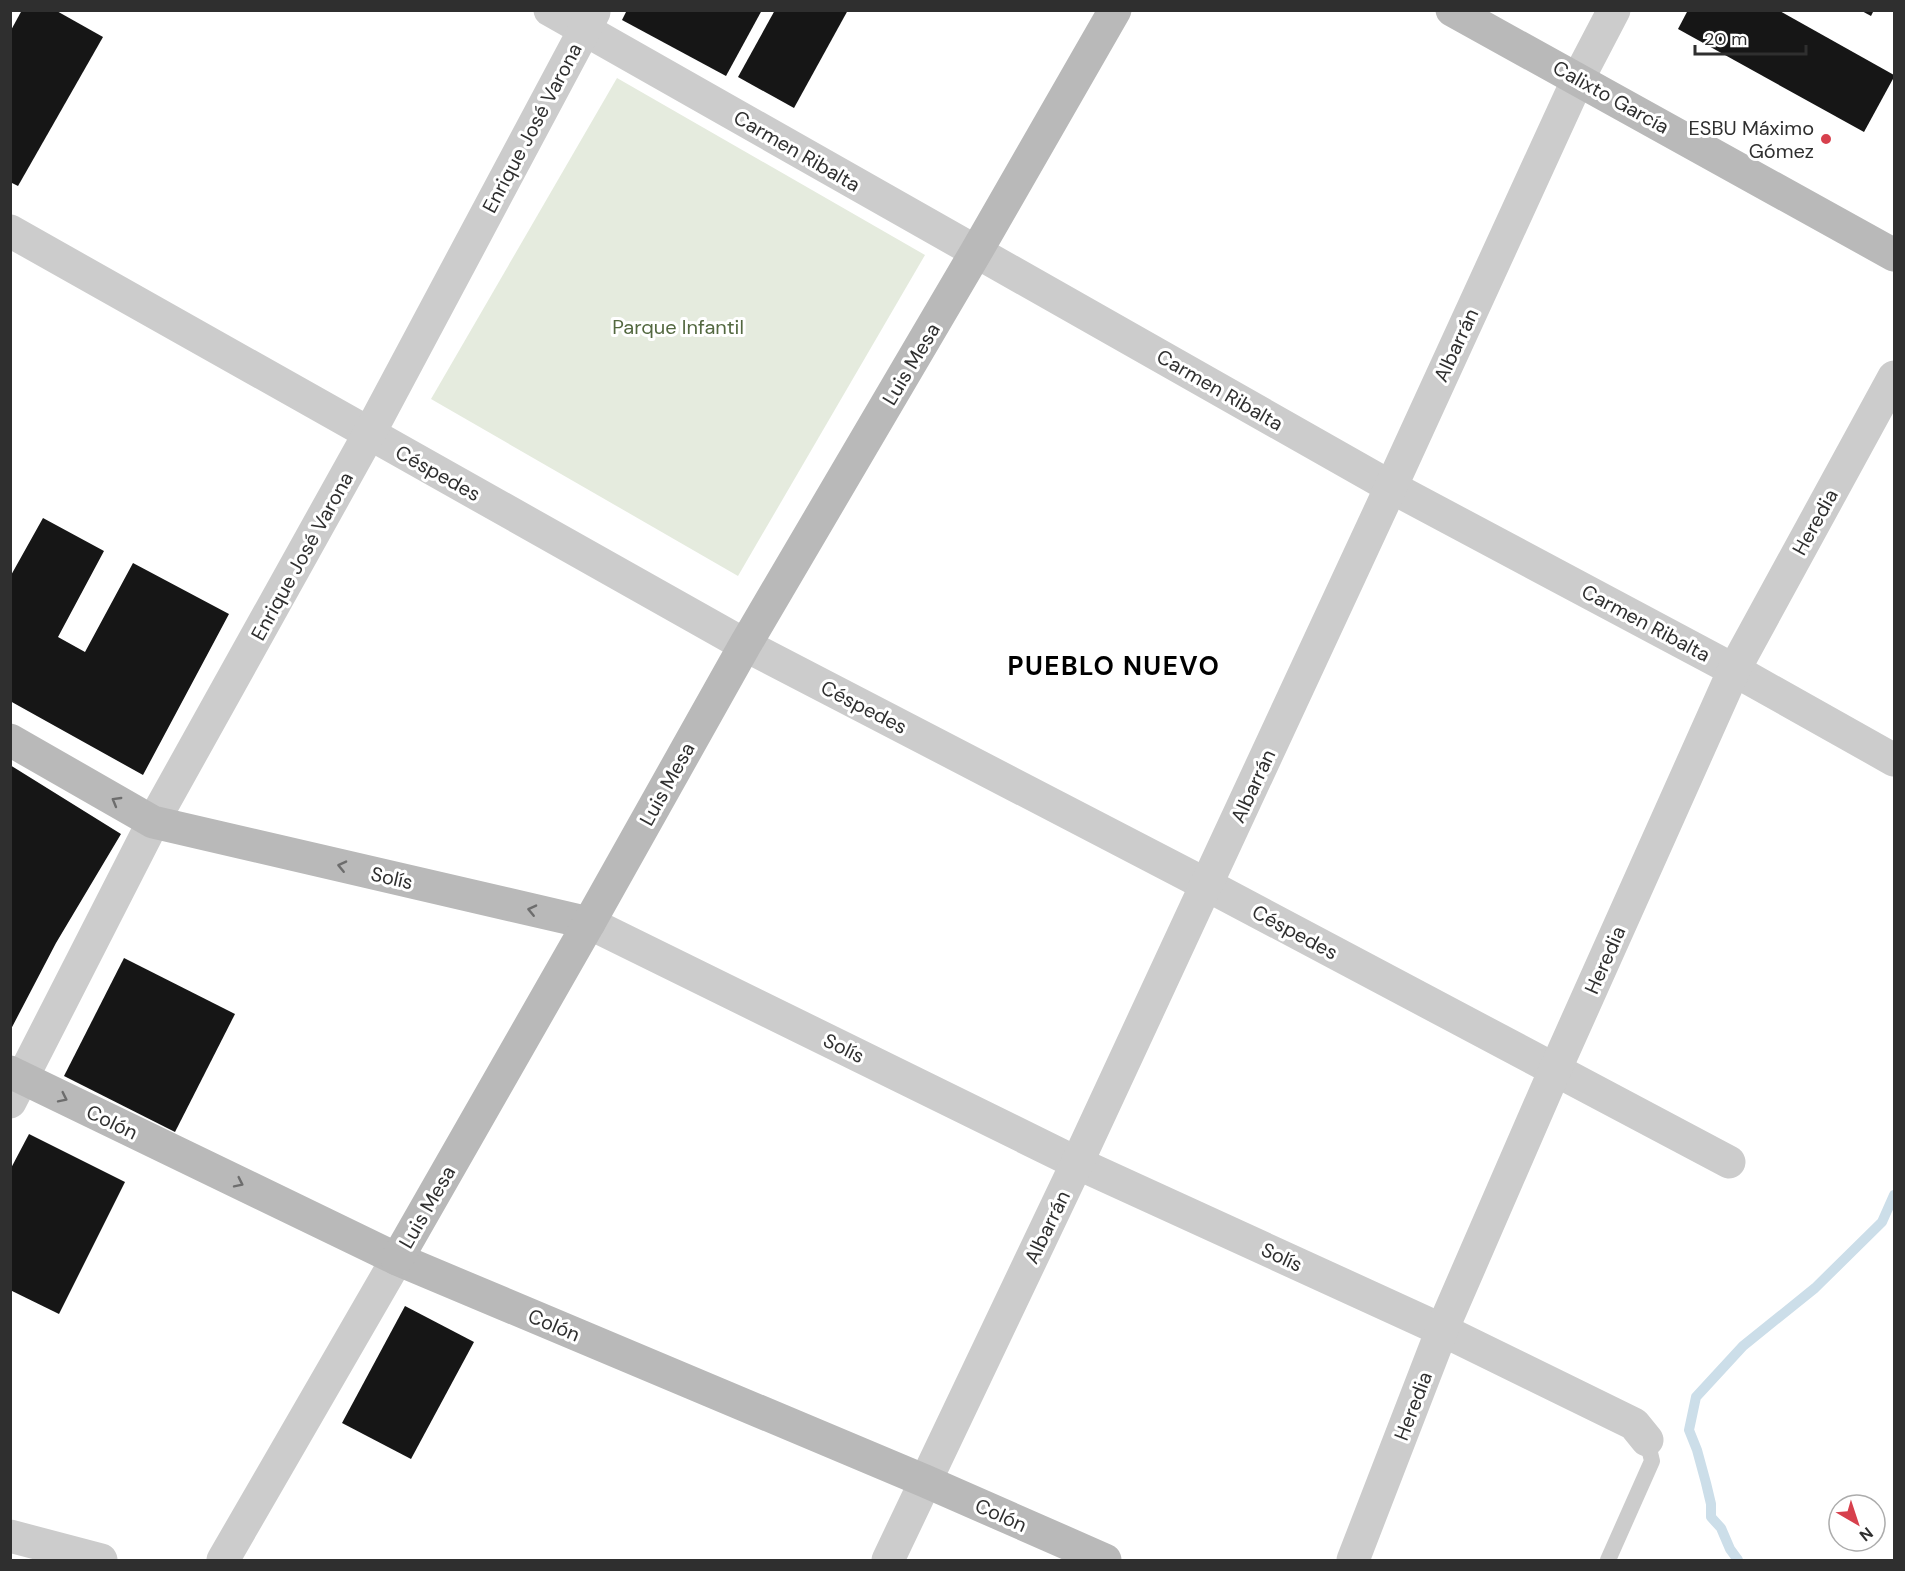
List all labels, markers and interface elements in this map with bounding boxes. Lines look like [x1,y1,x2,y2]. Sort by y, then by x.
scale bar [1695,18,1806,56]
text: 20 m [1704,27,1747,51]
street label: Enrique José Varona [476,39,588,217]
street label: Calixto García [1548,54,1674,140]
street label: Carmen Ribalta [729,104,865,198]
place label: ESBU Máximo Gómez [1689,115,1814,164]
marker: ESBU Máximo Gómez [1819,132,1833,146]
street label: Albarrán [1428,304,1484,386]
park label: Parque Infantil [612,314,744,340]
street label: Luis Mesa [876,318,946,410]
street label: Carmen Ribalta [1152,343,1288,437]
street label: Céspedes [391,439,485,507]
street label: Enrique José Varona [245,467,359,645]
street label: Heredia [1786,484,1844,560]
street label: Carmen Ribalta [1577,578,1715,668]
district label: PUEBLO NUEVO [1008,649,1220,683]
street label: Céspedes [816,674,912,740]
street label: Luis Mesa [634,738,700,830]
street label: Albarrán [1225,745,1281,827]
one-way arrow [112,796,122,808]
one-way arrow [337,861,347,874]
street label: Solís [368,861,416,895]
street label: Céspedes [1248,899,1342,965]
one-way arrow [527,905,537,918]
street label: Heredia [1579,922,1631,998]
street label: Solís [819,1027,869,1069]
one-way arrow [57,1090,68,1102]
street label: Colón [82,1098,142,1146]
street label: Luis Mesa [393,1161,461,1253]
one-way arrow [232,1175,243,1187]
street label: Albarrán [1018,1186,1076,1268]
street label: Solís [1257,1236,1307,1278]
street label: Colón [524,1302,584,1348]
street label: Heredia [1388,1368,1438,1444]
street label: Colón [971,1492,1031,1538]
north arrow [1827,1493,1887,1553]
text: N [1855,1522,1877,1546]

